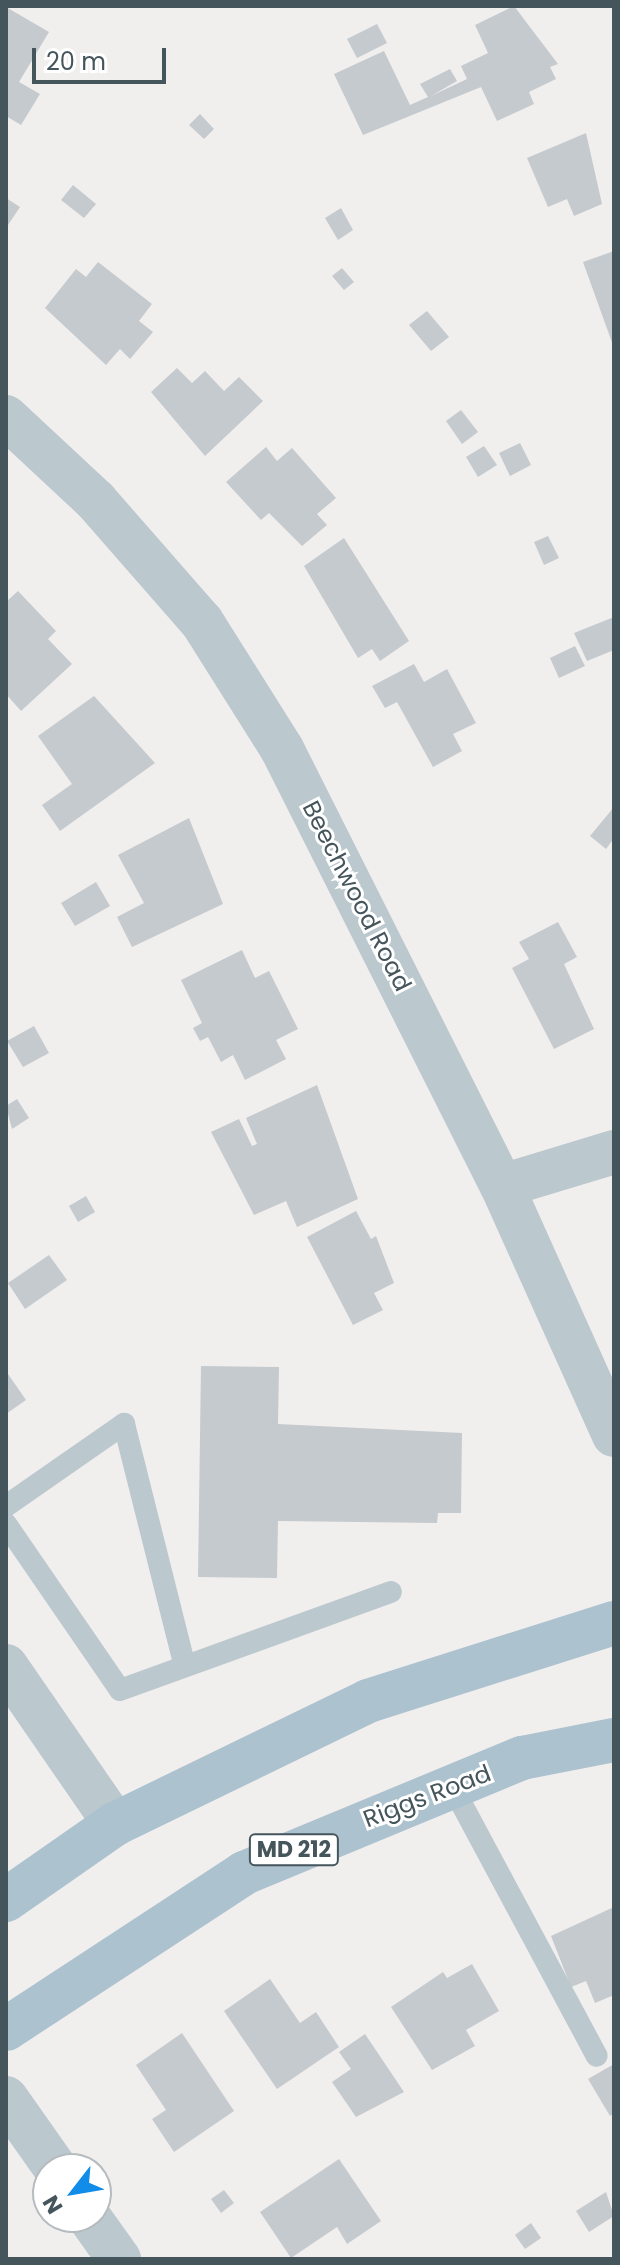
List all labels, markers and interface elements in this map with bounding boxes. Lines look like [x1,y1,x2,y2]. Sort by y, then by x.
scale bar [36,32,170,82]
text: 20 m [46,45,106,78]
street label: Beechwood Road [297,796,417,996]
street label: Riggs Road [359,1758,495,1834]
road number: MD 212 [248,1832,340,1868]
north arrow [32,2153,112,2233]
text: N [35,2190,70,2220]

